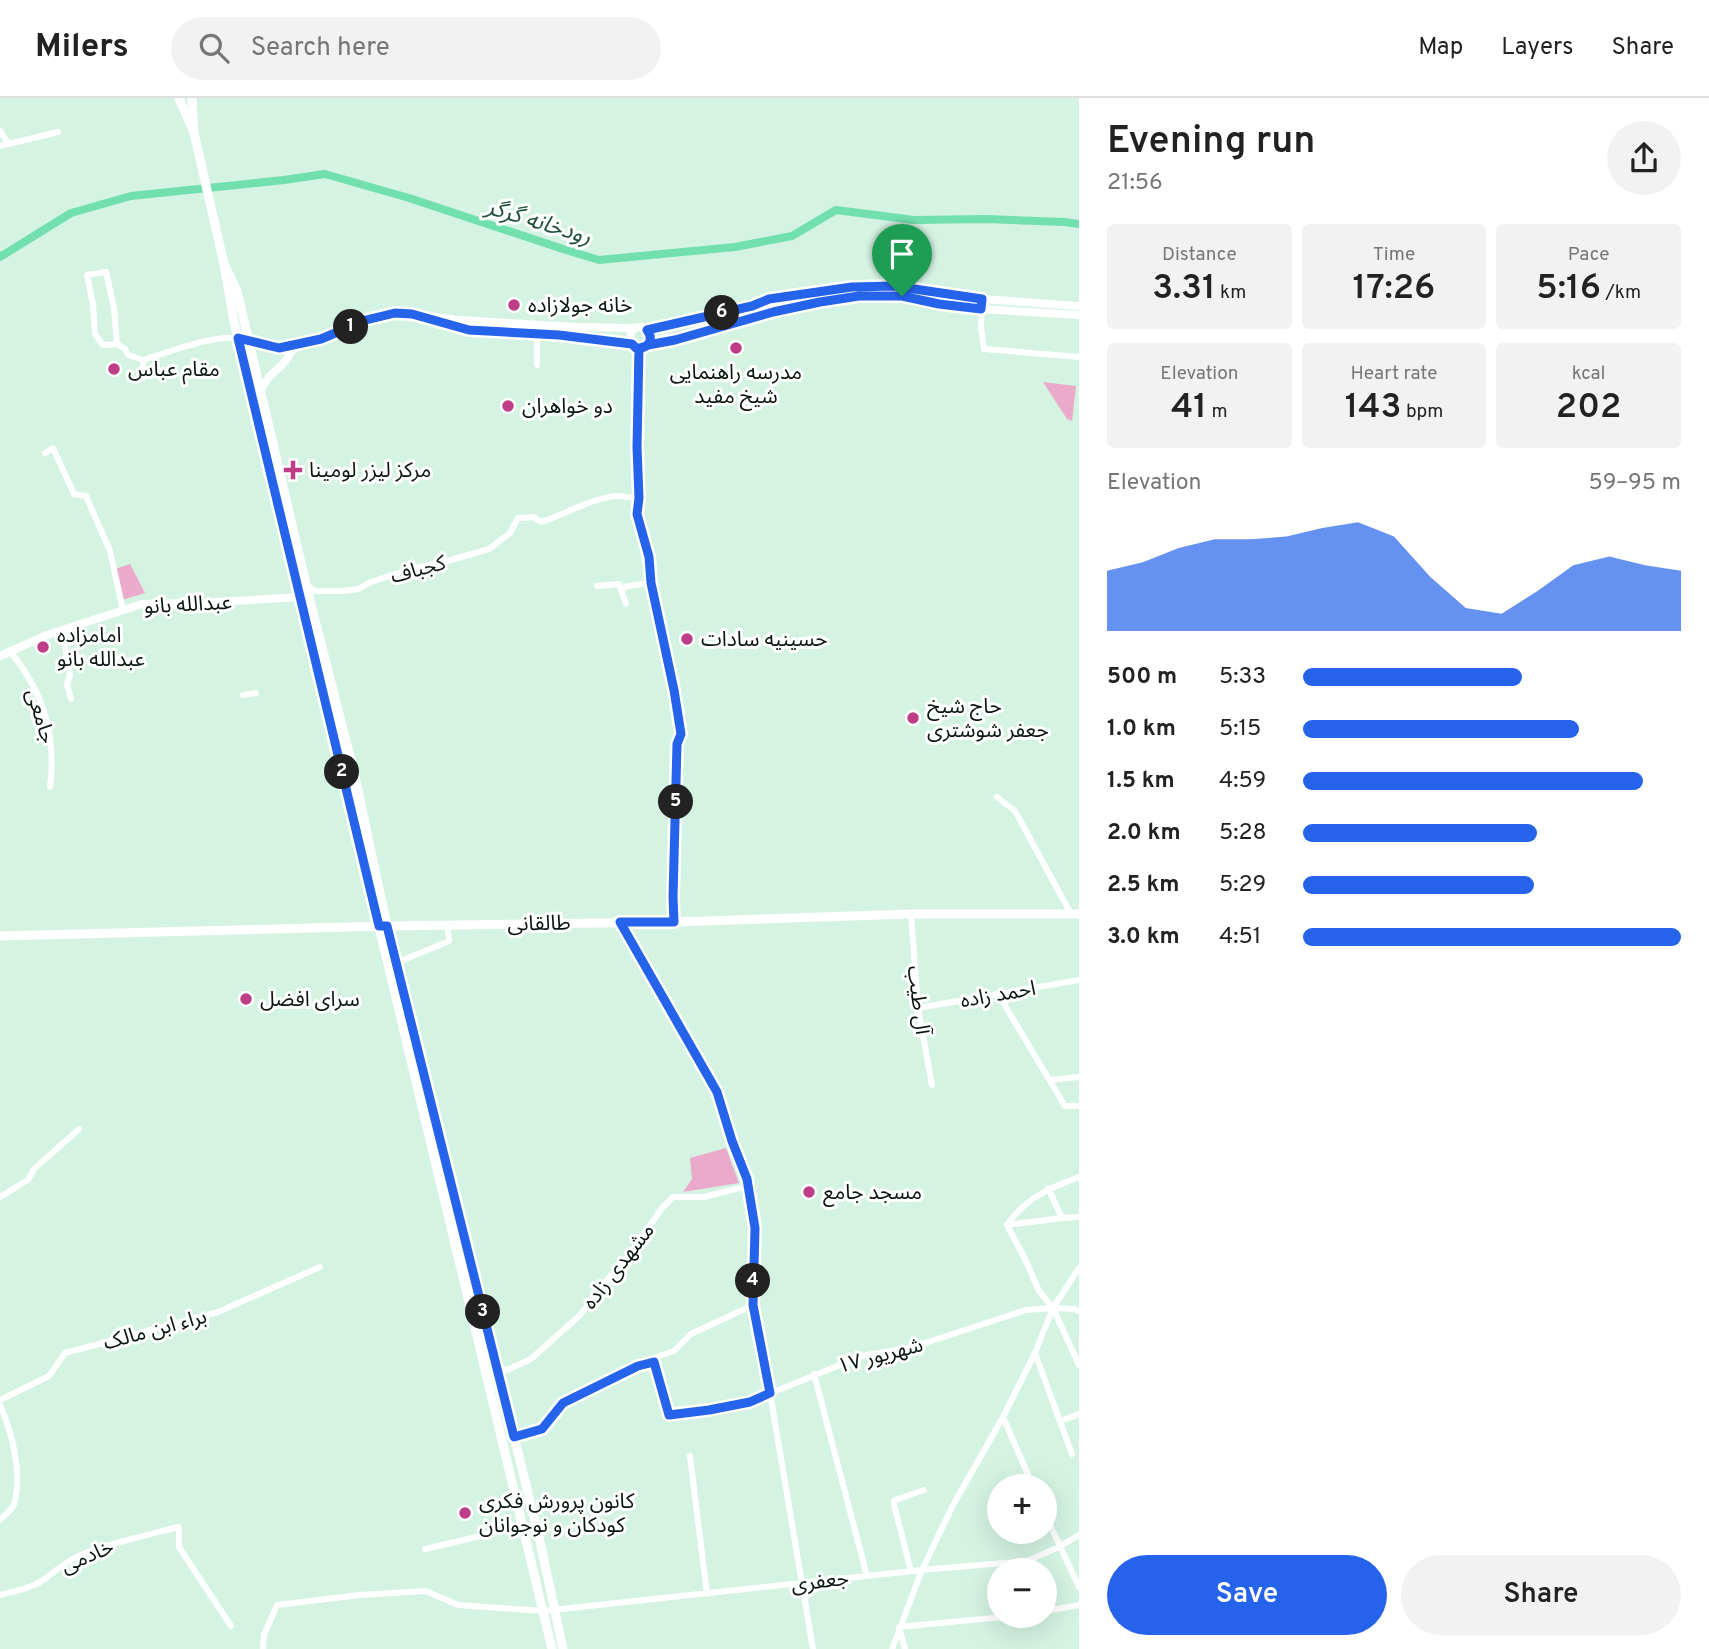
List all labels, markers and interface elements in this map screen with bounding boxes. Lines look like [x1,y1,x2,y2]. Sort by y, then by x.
search box [171,17,661,80]
text: Milers [35,27,129,69]
icon: search [195,29,233,67]
text: Search here [251,32,390,65]
text: Map [1418,33,1463,63]
text: Layers [1501,33,1573,63]
text: Share [1611,33,1674,63]
text: Evening run [1107,118,1315,167]
button: share [1607,121,1681,195]
text: 21:56 [1107,169,1163,198]
water label: رودخانه گرگر [480,193,595,253]
pin [872,224,932,296]
icon: arrive [883,235,921,273]
text: Distance [1162,243,1237,267]
text: Time [1373,243,1415,267]
text: Pace [1568,243,1610,267]
text: 3.31 [1152,267,1216,311]
text: 17:26 [1353,267,1435,311]
text: 5:16 [1536,267,1601,311]
text: km [1216,281,1246,305]
text: /km [1601,281,1641,305]
place label: خانه جولازاده [528,293,632,320]
pin: 6 [704,296,740,330]
marker: خانه جولازاده [506,297,522,313]
text: 6 [716,300,727,324]
pin: 1 [334,310,368,344]
text: 1 [347,314,354,338]
marker: مدرسه راهنمایی شیخ مفید [728,340,744,356]
place label: مقام عباس [128,357,220,385]
place label: مدرسه راهنمایی شیخ مفید [670,360,802,411]
marker: مقام عباس [106,361,122,377]
text: Elevation [1160,362,1238,386]
text: Heart rate [1351,362,1437,386]
text: kcal [1572,362,1606,386]
text: 41 [1171,386,1207,430]
text: 143 [1345,386,1401,430]
text: 202 [1556,386,1621,430]
place label: دو خواهران [522,394,613,421]
marker: دو خواهران [500,398,516,414]
text: m [1207,400,1228,424]
text: bpm [1401,400,1443,424]
place label: مرکز لیزر لومینا [309,458,431,485]
marker: مرکز لیزر لومینا [283,460,303,480]
text: Elevation [1107,469,1202,498]
text: 59–95 m [1589,469,1681,498]
street label: کجباف [388,550,449,591]
street label: عبدالله بانو [143,590,233,621]
place label: امامزاده عبدالله بانو [57,623,145,674]
place label: حسینیه سادات [701,627,828,654]
marker: حسینیه سادات [679,631,695,647]
marker: امامزاده عبدالله بانو [35,639,51,655]
text: 500 m [1107,663,1177,692]
text: 5:33 [1219,663,1266,692]
street label: جامعی [18,686,61,747]
place label: حاج شیخ جعفر شوشتری [927,694,1049,745]
marker: حاج شیخ جعفر شوشتری [905,710,921,726]
text: 1.0 km [1107,715,1176,744]
text: 5:15 [1219,715,1261,744]
pin: 2 [324,754,360,790]
text: 2 [336,759,347,783]
text: 1.5 km [1107,767,1175,796]
text: 4:59 [1219,767,1266,796]
pin: 5 [658,784,694,820]
text: 5 [670,789,681,813]
text: 2.0 km [1107,819,1181,848]
text: 5:28 [1219,819,1267,848]
text: 2.5 km [1107,871,1180,900]
text: 5:29 [1219,871,1266,900]
street label: طالقانی [507,910,571,939]
text: 3.0 km [1107,923,1180,952]
text: 4:51 [1219,923,1261,952]
street label: آل طیب [900,964,935,1037]
street label: احمد زاده [958,976,1038,1015]
place label: سرای افضل [260,987,360,1014]
marker: سرای افضل [238,991,254,1007]
place label: مسجد جامع [823,1180,922,1207]
marker: مسجد جامع [801,1184,817,1200]
street label: مشهدی زاده [577,1218,661,1316]
pin: 4 [736,1264,770,1298]
text: 4 [746,1268,759,1292]
pin: 3 [466,1294,500,1330]
text: 3 [477,1299,488,1323]
street label: براء ابن مالک [101,1304,210,1357]
street label: ۱۷ شهریور [835,1332,926,1381]
map controls [987,1474,1057,1628]
button: + [987,1474,1057,1544]
place label: کانون پرورش فکری کودکان و نوجوانان [479,1489,635,1540]
marker: کانون پرورش فکری کودکان و نوجوانان [457,1505,473,1521]
street label: خادمی [57,1534,118,1581]
button: Save [1107,1555,1387,1635]
button: Share [1401,1555,1681,1635]
button: − [987,1558,1057,1628]
street label: جعفری [790,1566,851,1599]

